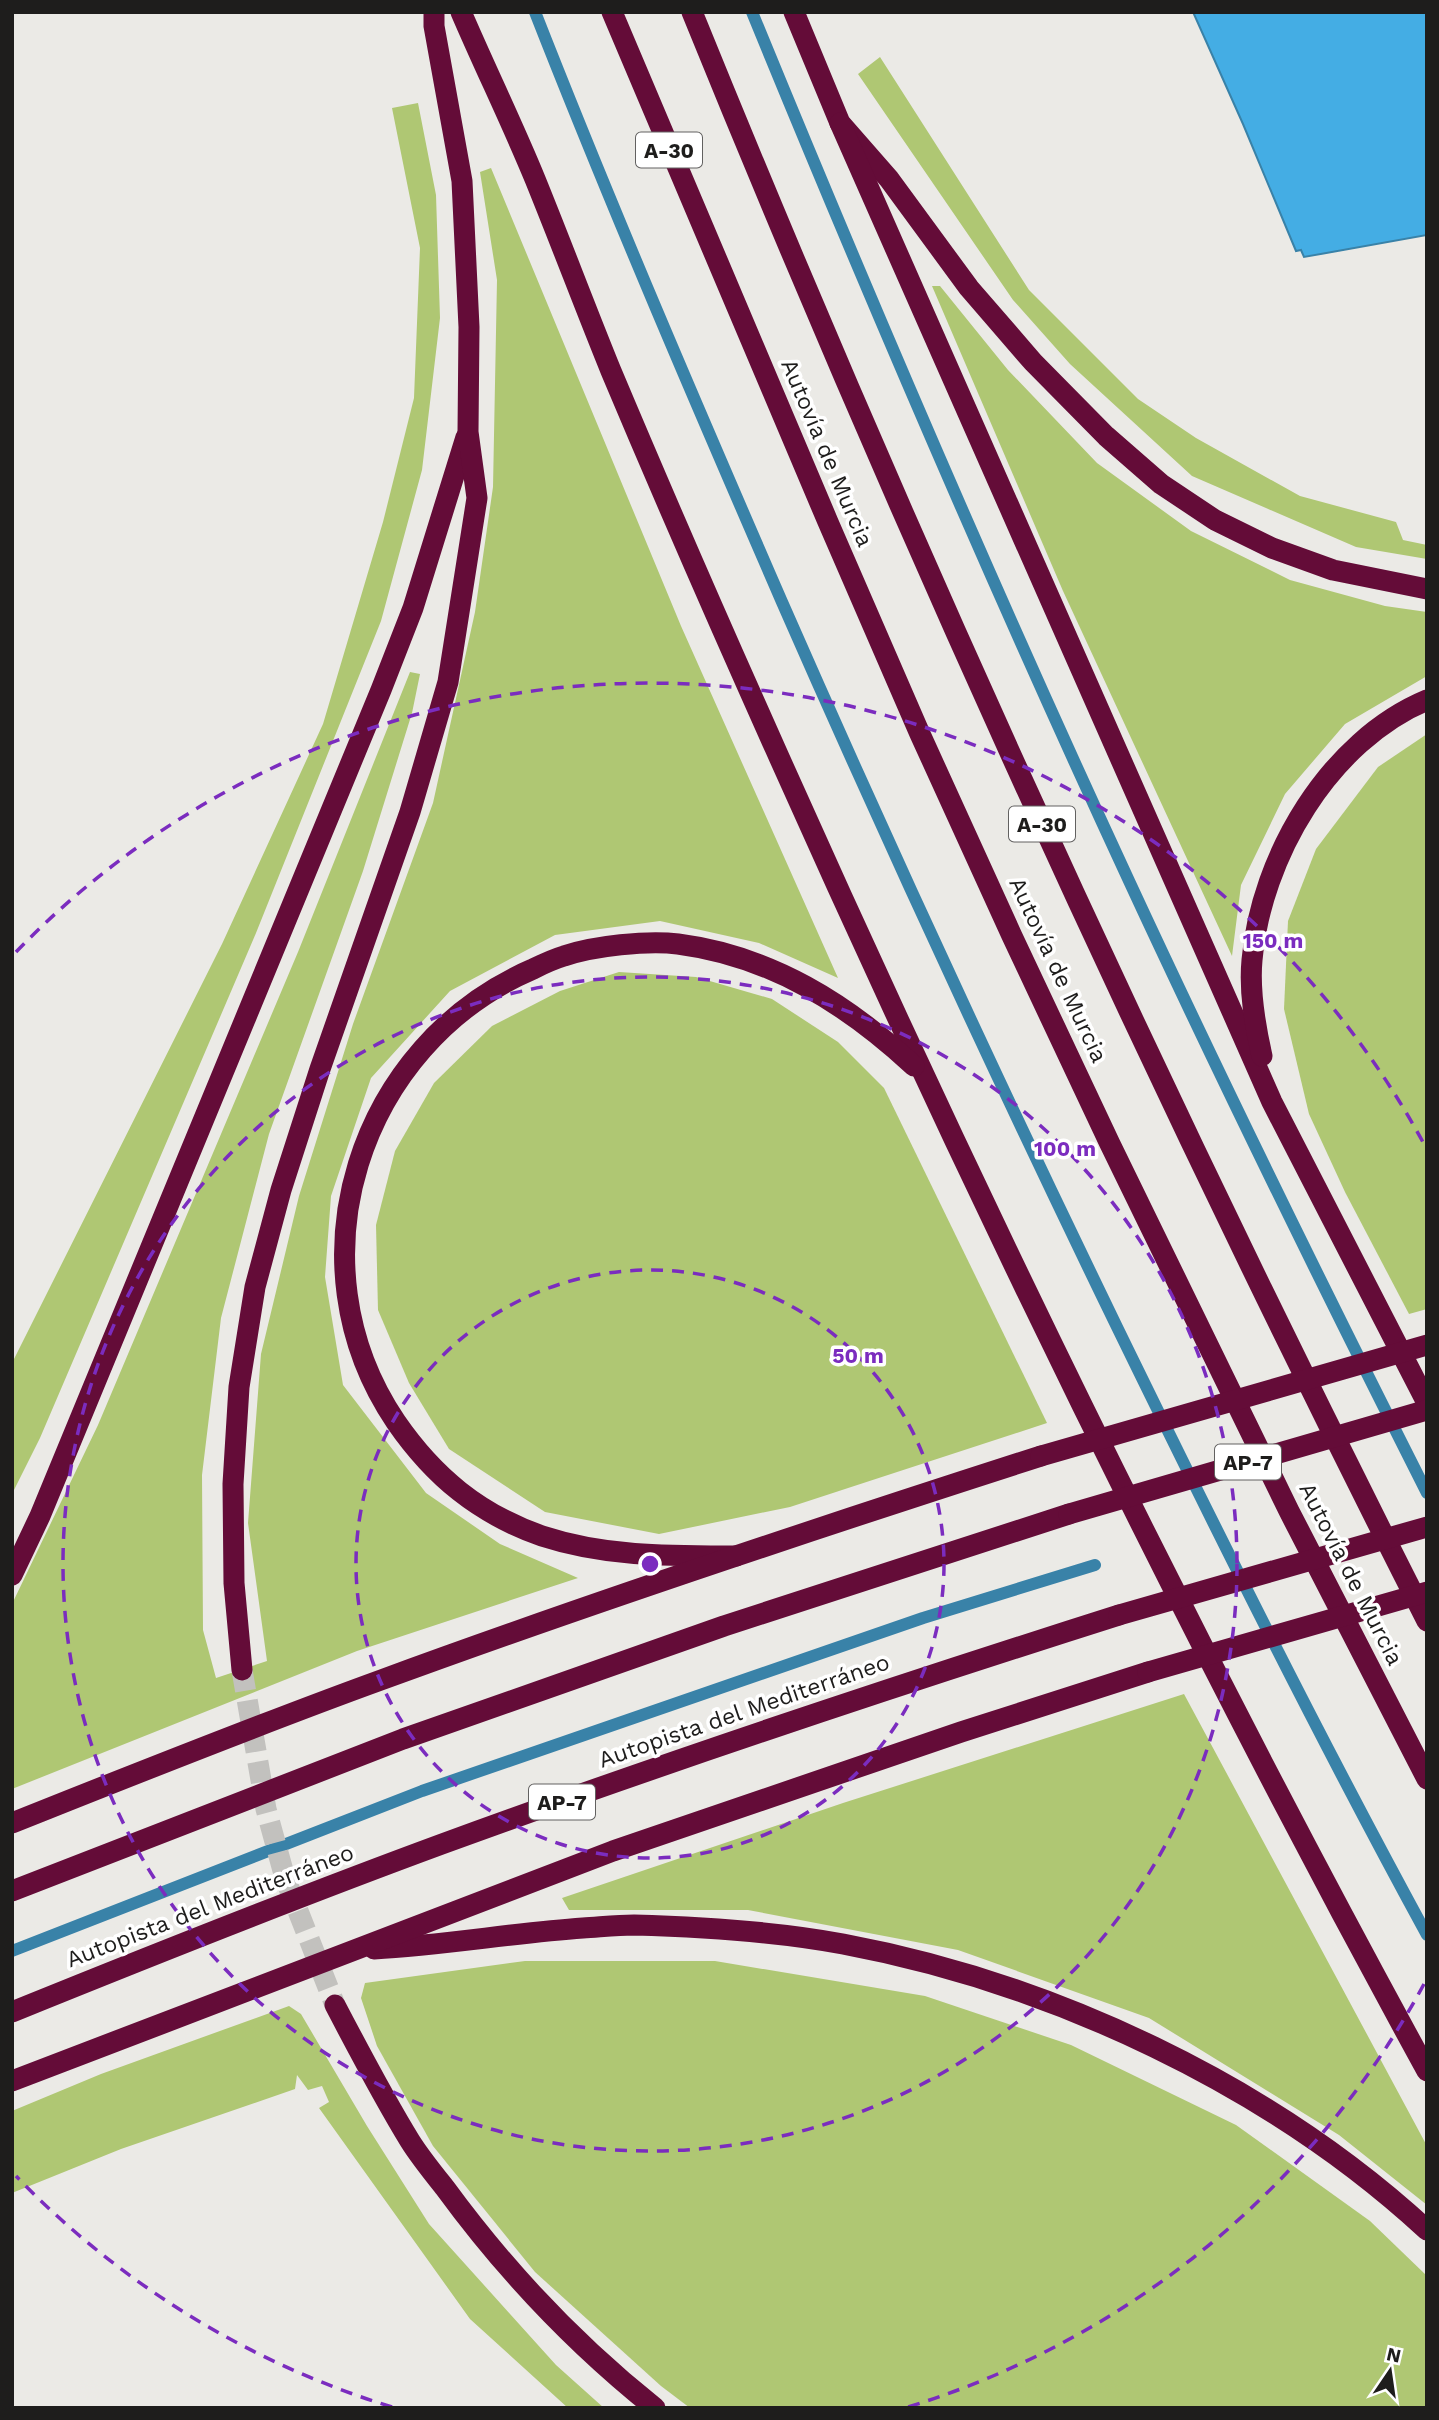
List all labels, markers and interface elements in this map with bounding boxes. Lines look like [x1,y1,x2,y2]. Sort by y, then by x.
road number: A-30 [636,132,702,168]
street label: Autovía de Murcia [775,355,879,551]
road number: A-30 [1009,806,1075,842]
street label: Autovía de Murcia [1003,873,1113,1067]
text: 150 m [1243,928,1303,953]
text: 100 m [1034,1136,1096,1161]
text: 50 m [832,1343,884,1368]
road number: AP-7 [1215,1444,1281,1480]
street label: Autovía de Murcia [1293,1478,1409,1670]
centre of rings [638,1552,662,1576]
street label: Autopista del Mediterráneo [595,1648,893,1774]
road number: AP-7 [529,1784,595,1820]
street label: Autopista del Mediterráneo [62,1839,358,1973]
north arrow [1355,2336,1425,2406]
text: N [1384,2342,1403,2368]

